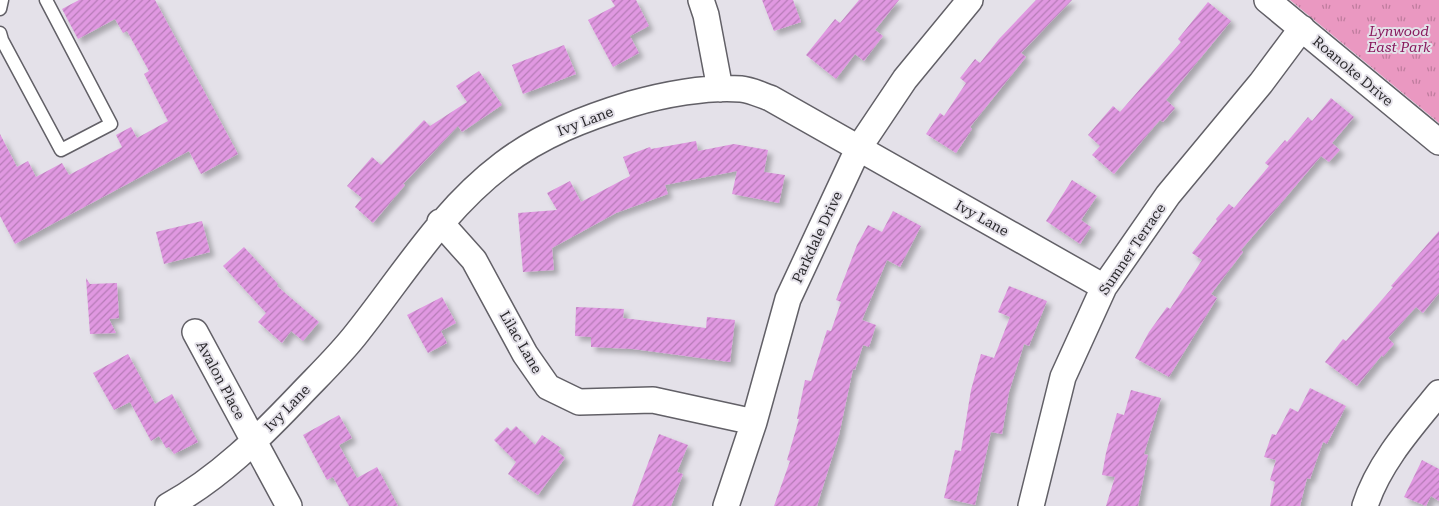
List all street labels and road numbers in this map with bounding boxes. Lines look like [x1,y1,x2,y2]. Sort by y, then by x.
street label: Roanoke Drive [1310,33,1396,109]
street label: Ivy Lane [555,103,615,139]
street label: Parkdale Drive [789,188,845,285]
street label: Ivy Lane [953,197,1012,239]
street label: Sumner Terrace [1096,200,1169,298]
street label: Lilac Lane [497,308,545,376]
street label: Avalon Place [194,338,249,422]
street label: Ivy Lane [261,381,313,435]

